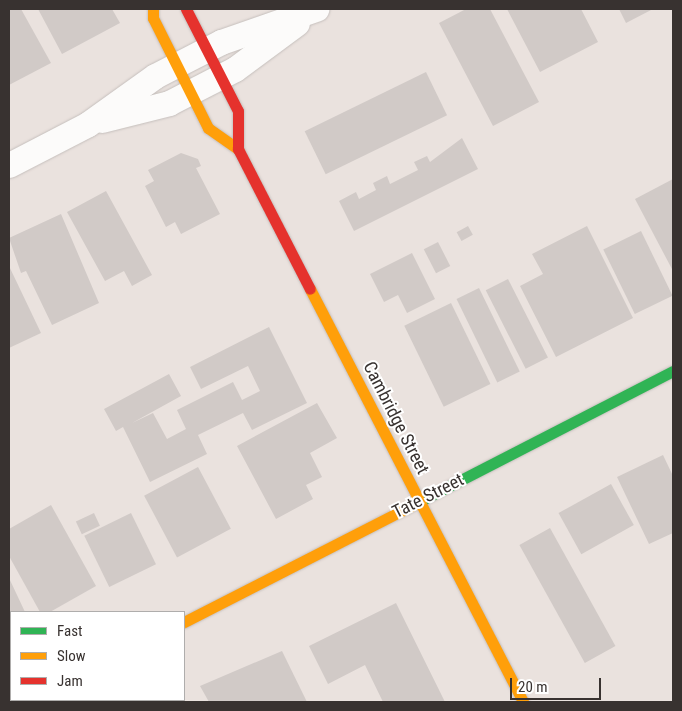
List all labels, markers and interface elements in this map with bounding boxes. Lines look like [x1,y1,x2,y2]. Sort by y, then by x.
street label: Cambridge Street [358,358,434,478]
street label: Tate Street [389,469,467,523]
legend [10,611,185,701]
text: Fast [57,622,82,640]
text: Slow [57,647,86,665]
scale bar [512,668,603,700]
text: Jam [57,672,83,690]
text: 20 m [518,678,548,696]

